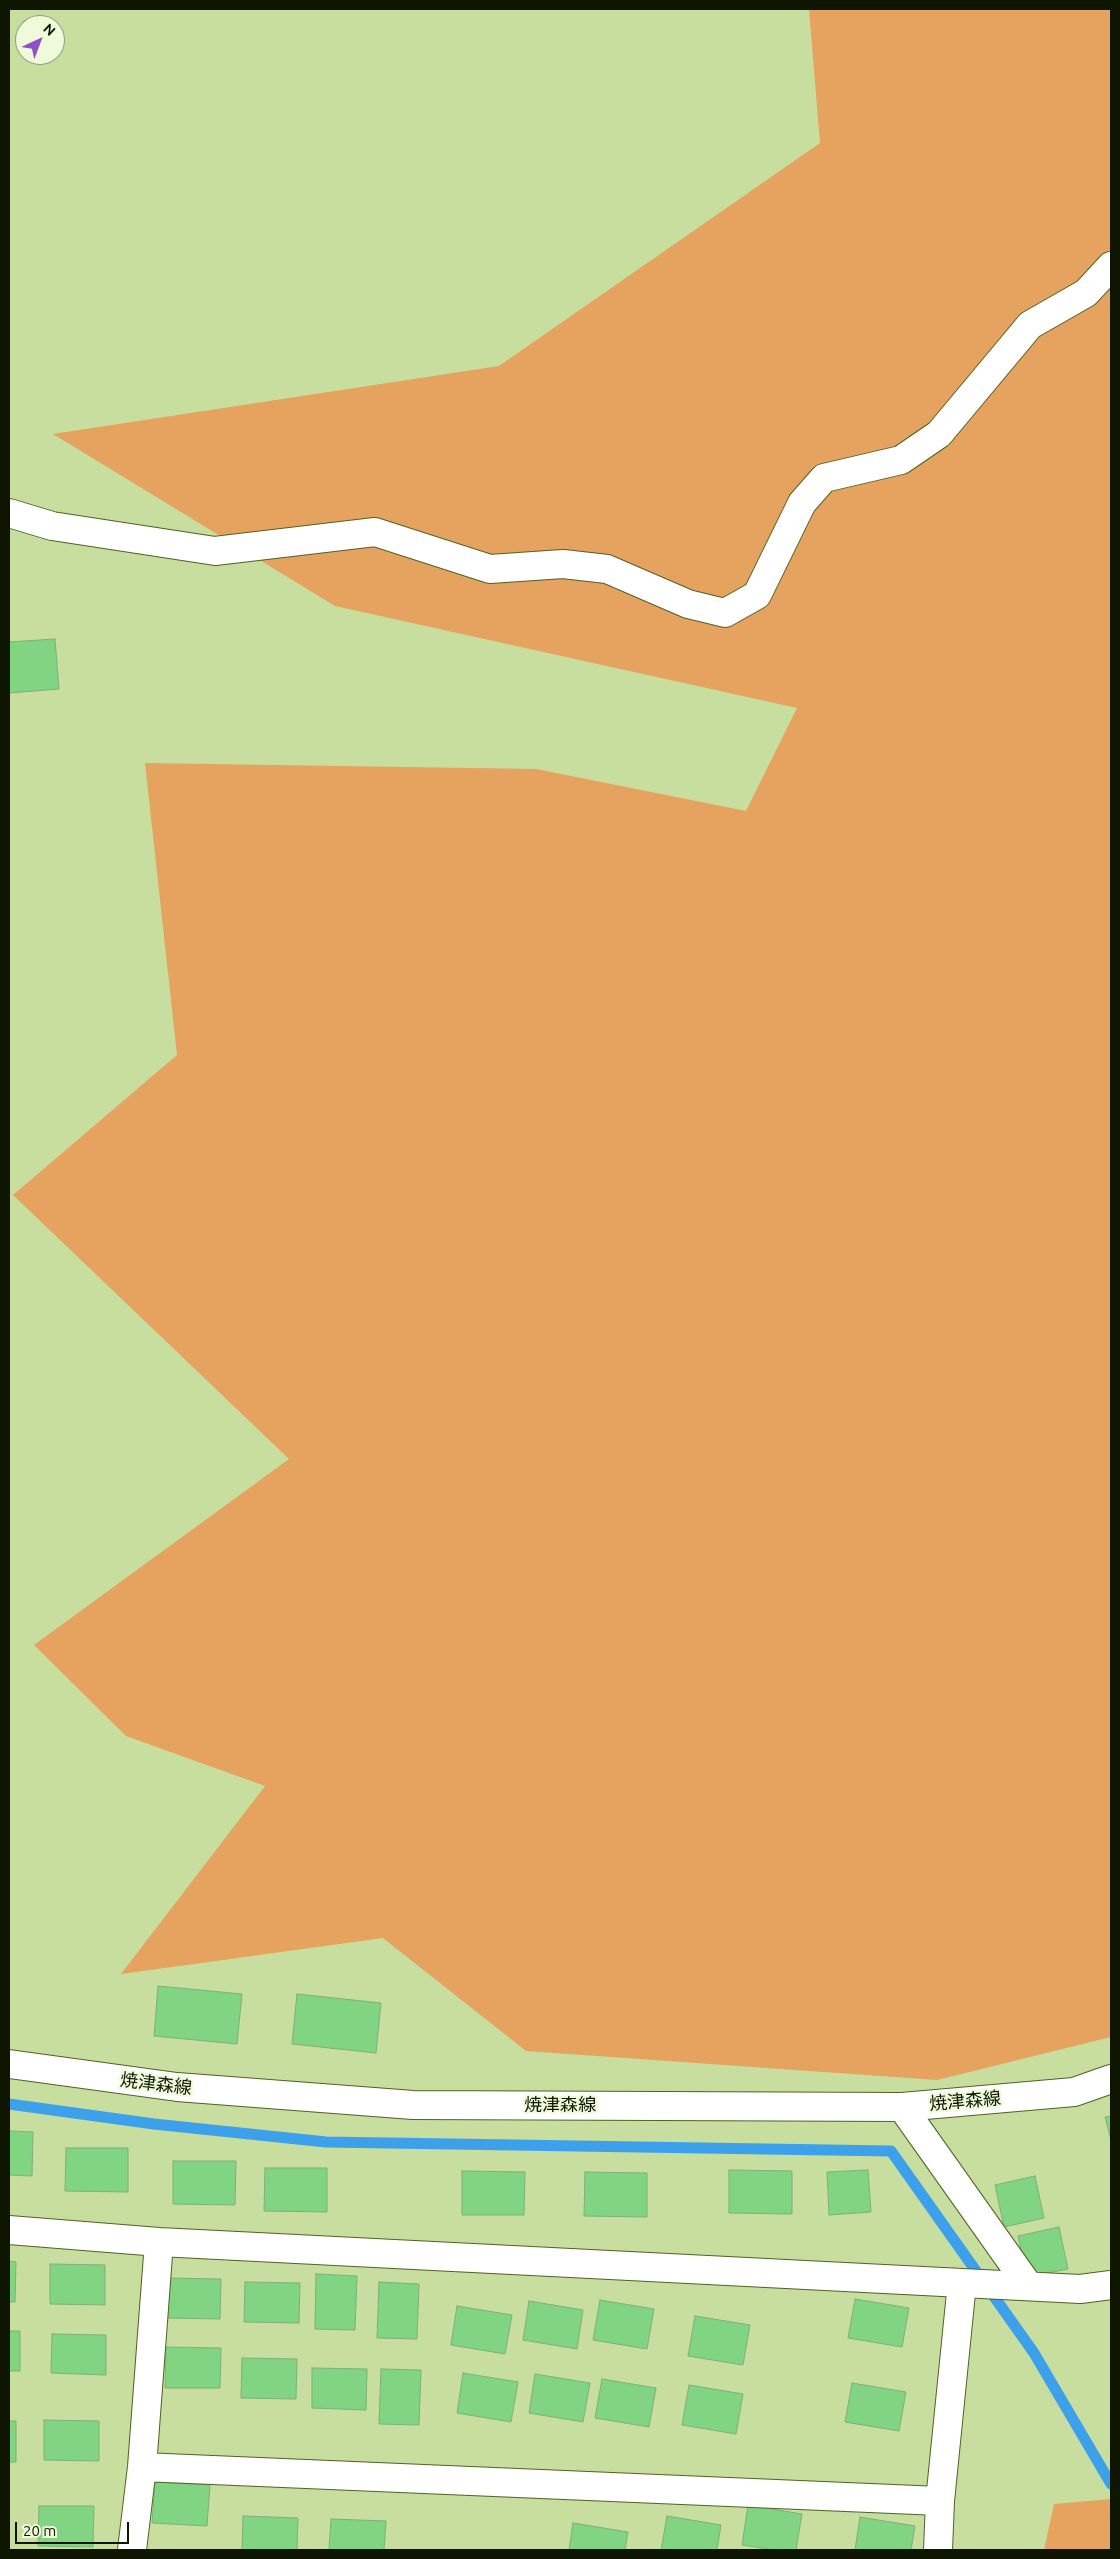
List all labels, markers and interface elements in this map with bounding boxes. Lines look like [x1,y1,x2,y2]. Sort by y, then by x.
north arrow [15,15,65,65]
text: N [40,20,59,39]
street label: 焼津森線 [119,2069,193,2099]
street label: 焼津森線 [928,2087,1002,2115]
street label: 焼津森線 [524,2094,596,2116]
scale bar [18,2512,131,2544]
text: 20 m [23,2522,56,2539]

